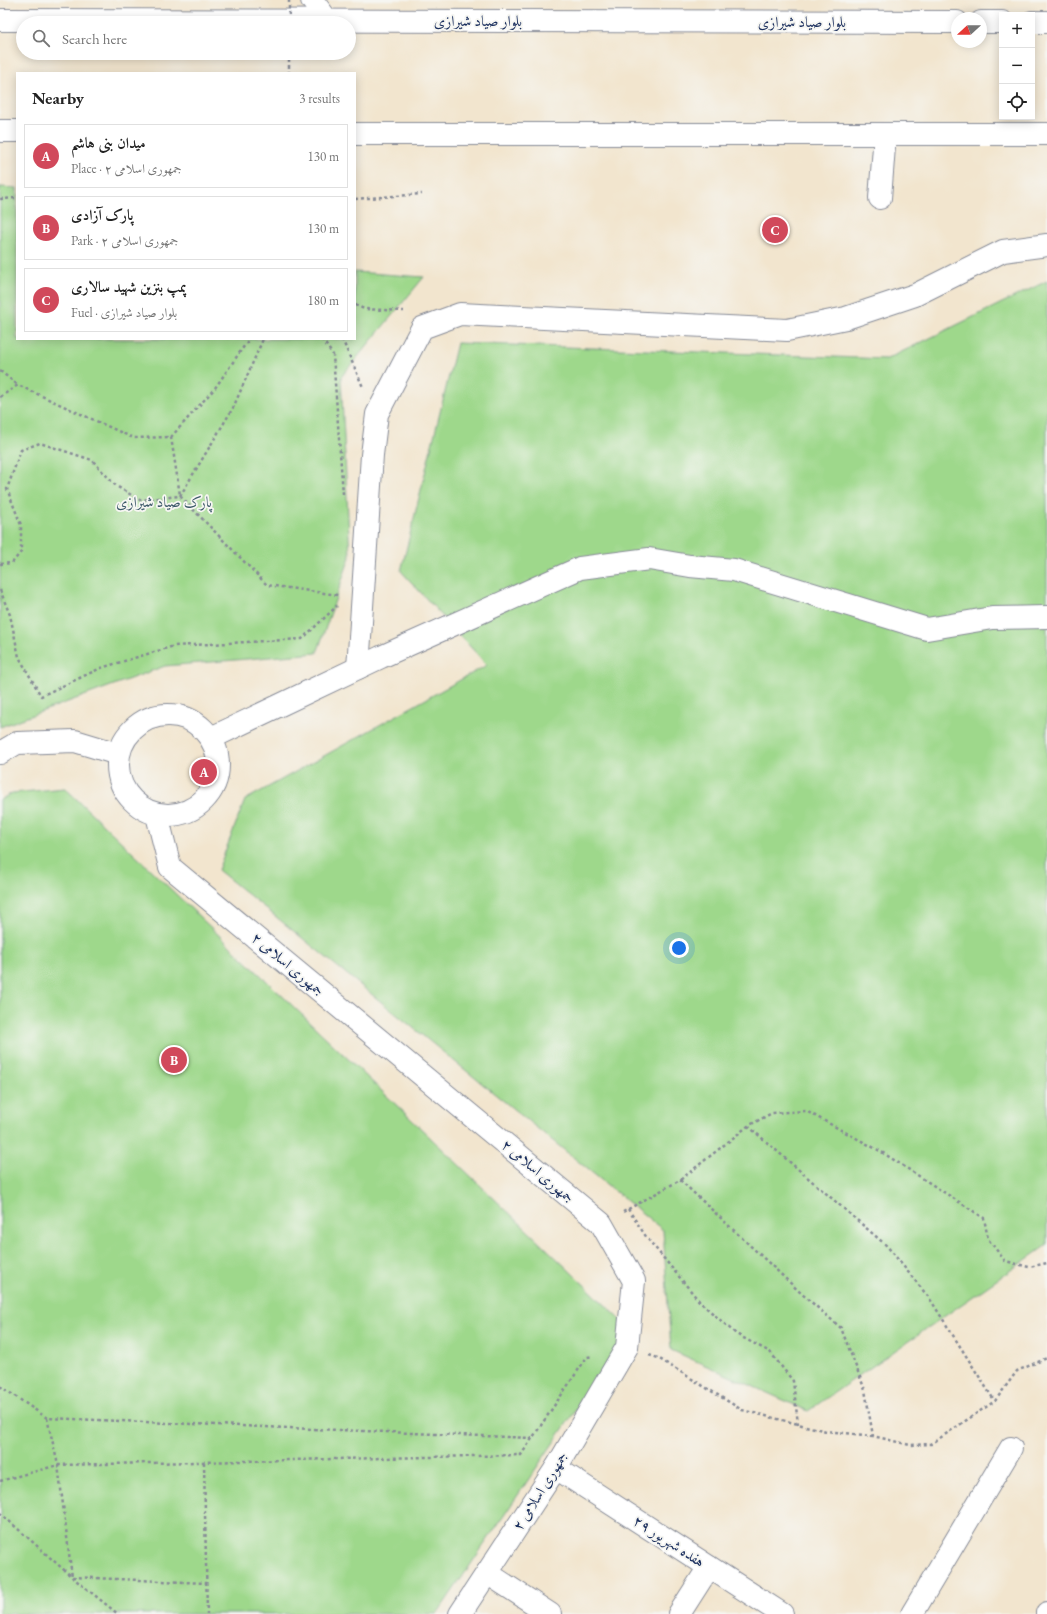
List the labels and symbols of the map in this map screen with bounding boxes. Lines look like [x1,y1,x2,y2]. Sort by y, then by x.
street label: بلوار صیاد شیرازی [434,11,522,30]
street label: بلوار صیاد شیرازی [758,12,846,31]
north arrow [951,12,987,48]
pin: C [762,215,788,245]
park label: پارک صیاد شیرازی [116,492,213,513]
pin: A [191,757,217,787]
street label: جمهوری اسلامی ۲ [248,928,329,1000]
your location [669,938,689,958]
pin: B [161,1045,187,1075]
street label: جمهوری اسلامی ۲ [498,1135,579,1207]
street label: جمهوری اسلامی ۲ [508,1448,571,1534]
street label: هفده شهریور ۲۹ [629,1510,709,1572]

